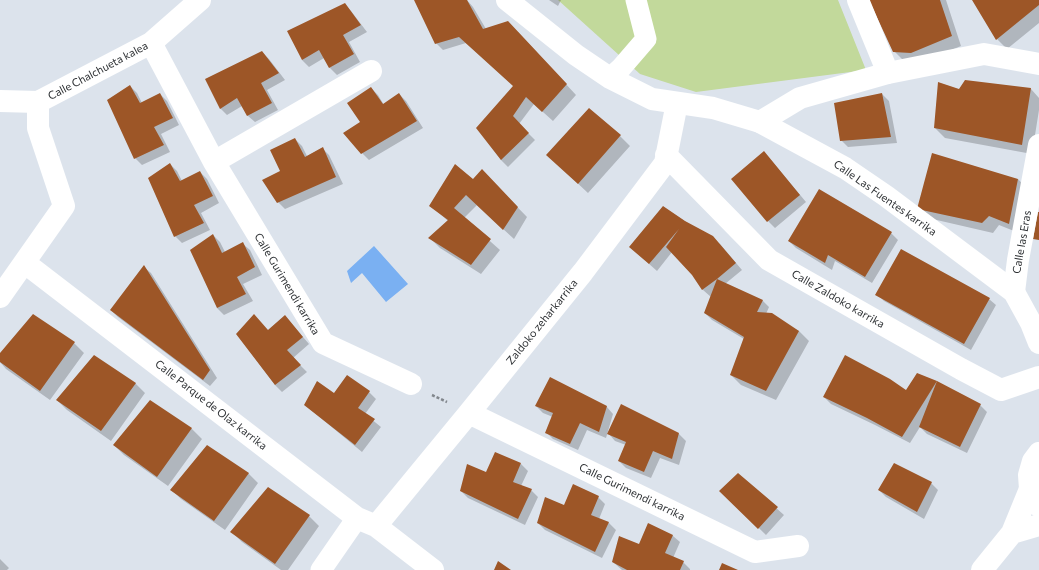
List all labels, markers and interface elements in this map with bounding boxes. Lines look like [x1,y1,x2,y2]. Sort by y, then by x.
street label: Calle Chalchueta kalea [46,39,150,103]
street label: Calle Las Fuentes karrika [831,157,939,239]
street label: Calle las Eras [1010,209,1034,275]
street label: Calle Gurimendi karrika [251,231,323,337]
street label: Calle Zaldoko karrika [789,267,887,331]
street label: Zaldoko zeharkarrika [504,277,580,367]
street label: Calle Parque de Olaz karrika [152,357,270,453]
street label: Calle Gurimendi karrika [577,461,687,523]

